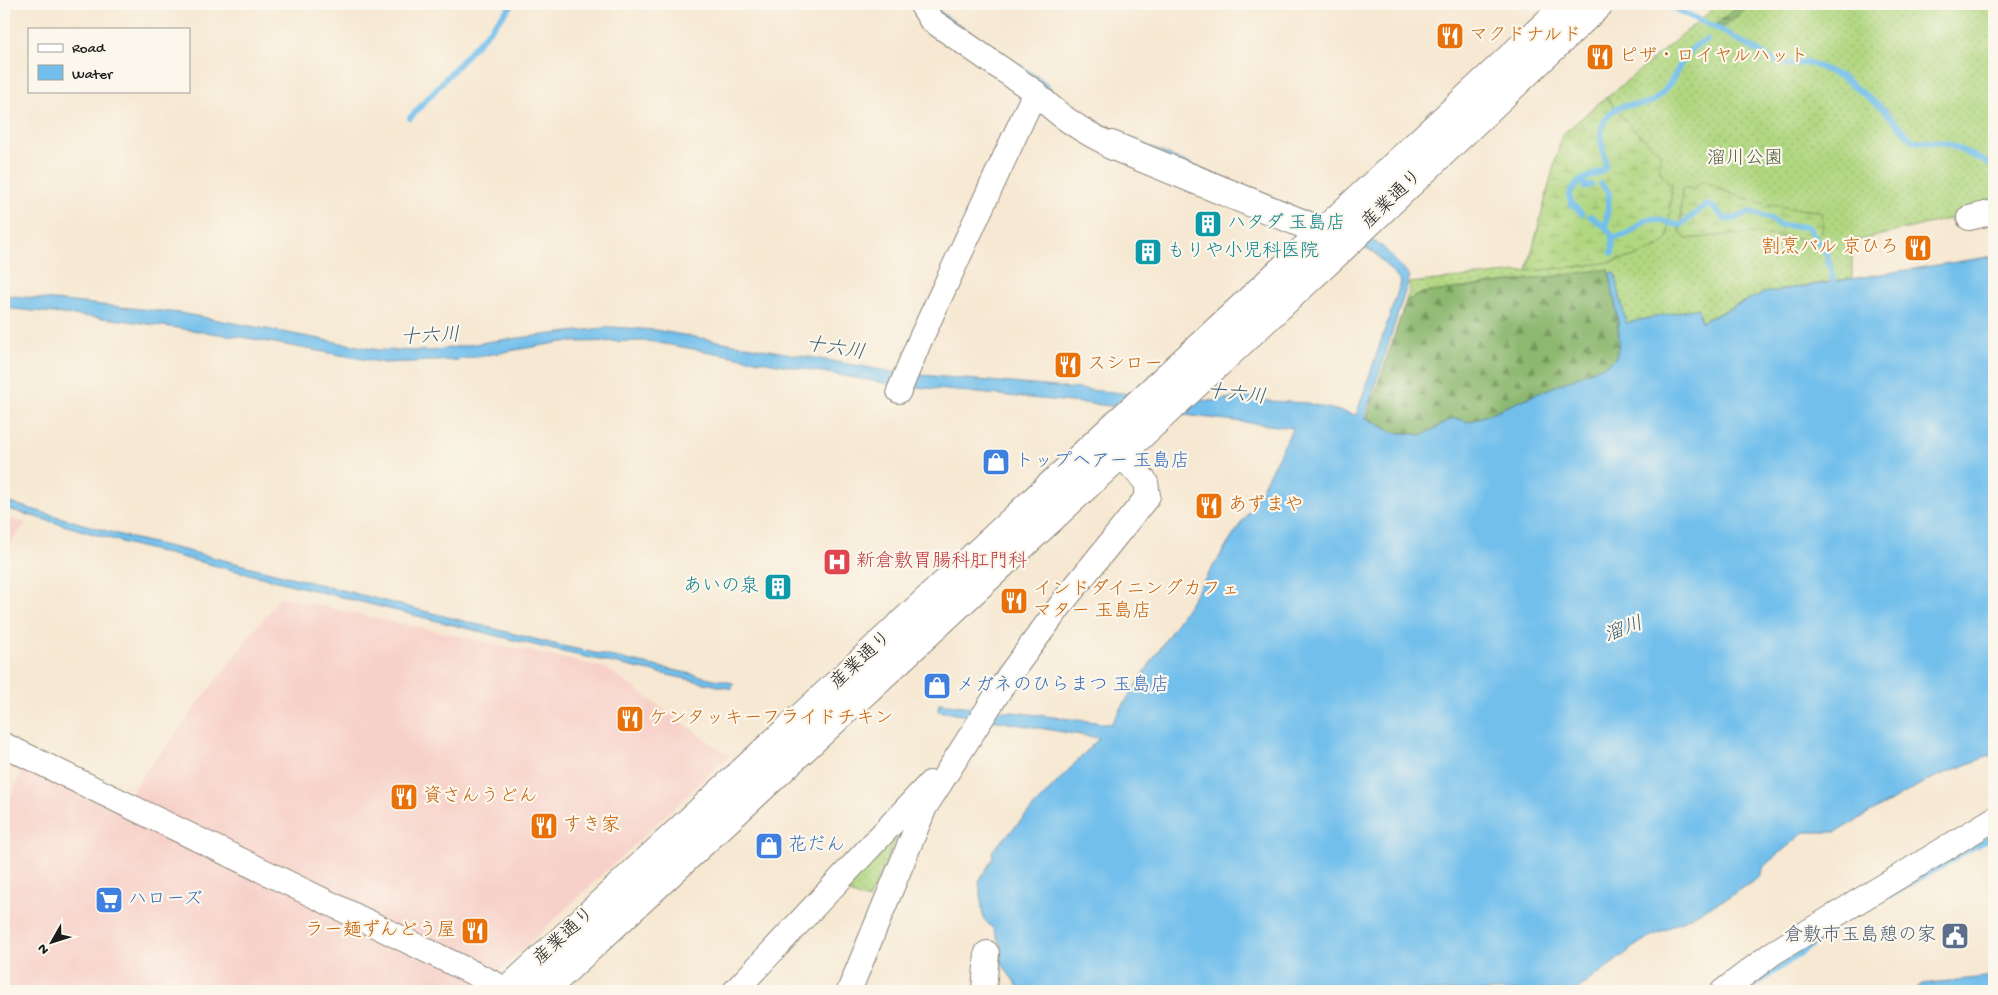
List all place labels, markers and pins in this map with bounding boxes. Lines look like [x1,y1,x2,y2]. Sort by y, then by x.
restaurant icon: マクドナルド [1435,21,1465,51]
place label: マクドナルド [1469,25,1581,48]
restaurant icon: ピザ・ロイヤルハット [1585,42,1615,72]
place label: ピザ・ロイヤルハット [1619,46,1809,69]
building icon: ハタダ 玉島店 [1193,209,1223,239]
place label: ハタダ 玉島店 [1227,212,1346,236]
restaurant icon: 割烹バル 京ひろ [1903,233,1933,263]
place label: 割烹バル 京ひろ [1762,236,1899,260]
building icon: もりや小児科医院 [1133,237,1163,267]
place label: もりや小児科医院 [1167,240,1319,264]
restaurant icon: スシロー [1053,350,1083,380]
place label: スシロー [1087,354,1163,377]
shop icon: トップヘアー 玉島店 [981,447,1011,477]
place label: トップヘアー 玉島店 [1015,450,1190,474]
restaurant icon: あずまや [1194,491,1224,521]
place label: あずまや [1228,494,1304,518]
hospital icon: 新倉敷胃腸科肛門科 [822,547,852,577]
place label: 新倉敷胃腸科肛門科 [856,550,1027,574]
building icon: あいの泉 [763,572,793,602]
place label: あいの泉 [683,575,759,599]
place label: インドダイニングカフェ マター 玉島店 [1033,578,1240,624]
restaurant icon: インドダイニングカフェ マター 玉島店 [999,586,1029,616]
shop icon: メガネのひらまつ 玉島店 [922,671,952,701]
place label: メガネのひらまつ 玉島店 [956,674,1170,698]
restaurant icon: ケンタッキーフライドチキン [615,704,645,734]
place label: ケンタッキーフライドチキン [649,708,894,731]
restaurant icon: 資さんうどん [389,782,419,812]
place label: 資さんうどん [423,785,537,809]
restaurant icon: すき家 [529,811,559,841]
place label: すき家 [563,814,620,838]
shop icon: 花だん [754,831,784,861]
place label: 花だん [788,834,845,858]
supermarket icon: ハローズ [94,885,124,915]
place label: ハローズ [128,889,202,912]
restaurant icon: ラー麺ずんどう屋 [460,916,490,946]
place label: ラー麺ずんどう屋 [305,919,456,943]
public building icon: 倉敷市玉島憩の家 [1940,921,1970,951]
place label: 倉敷市玉島憩の家 [1784,924,1936,948]

